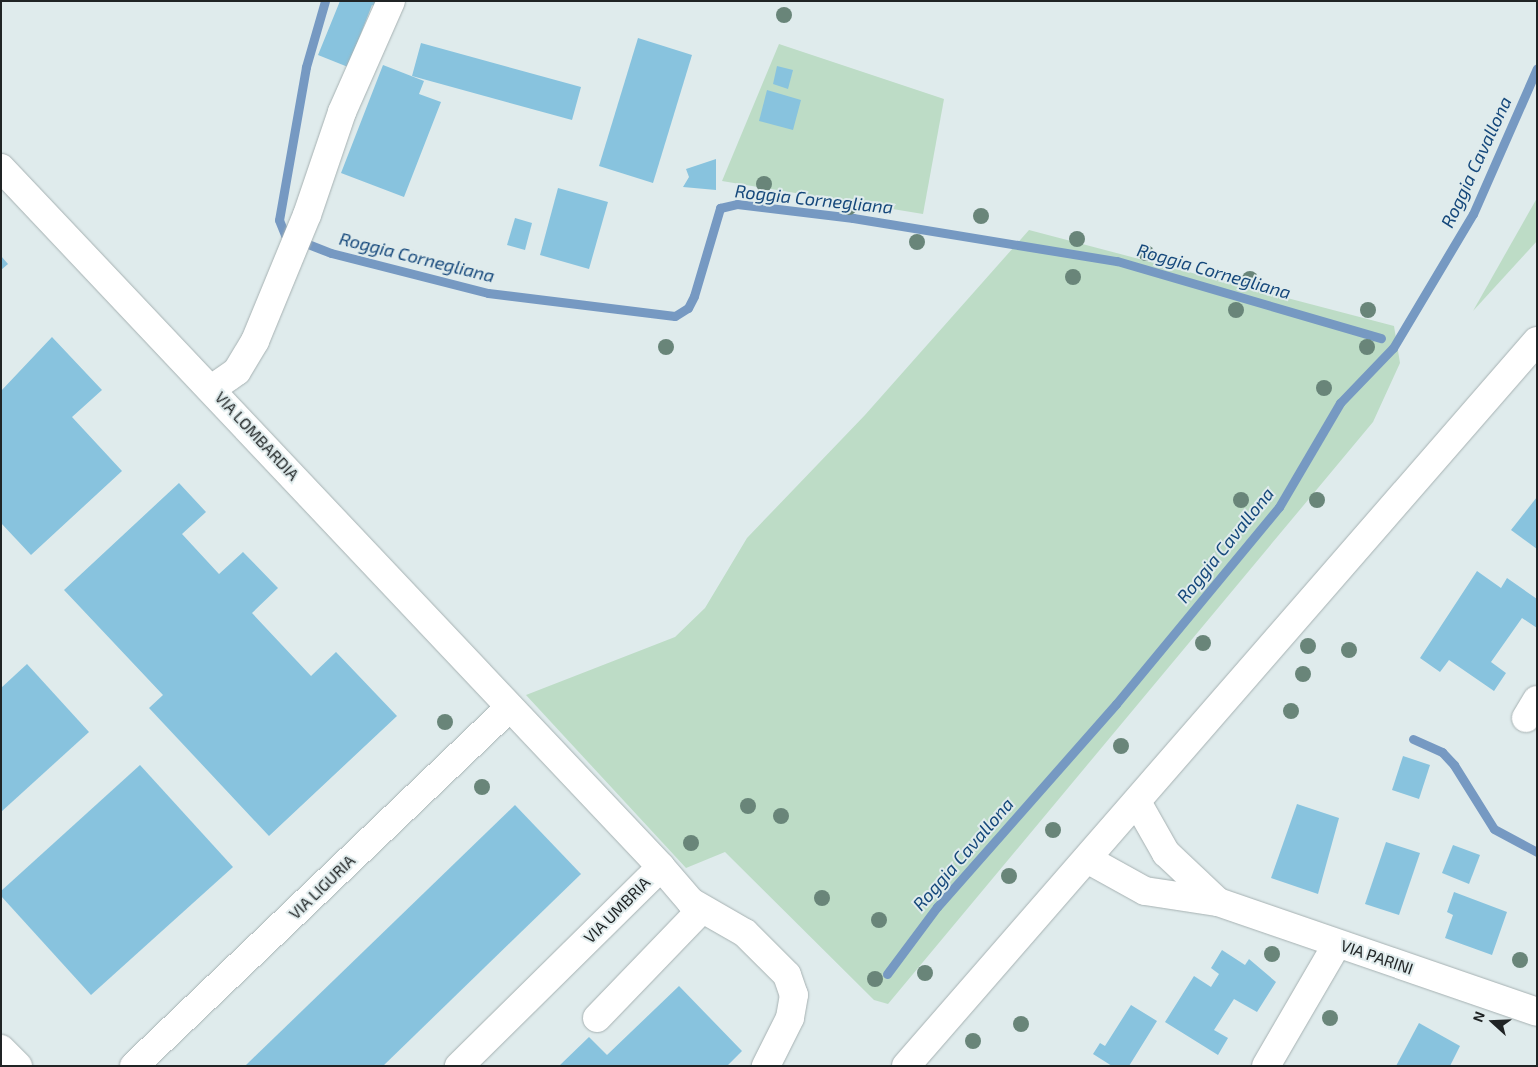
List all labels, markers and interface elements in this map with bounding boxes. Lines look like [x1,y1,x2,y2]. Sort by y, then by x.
water label: Roggia Cavallona [1436,93,1516,231]
water label: Roggia Cornegliana [734,180,894,218]
water label: Roggia Cornegliana [337,227,497,287]
water label: Roggia Cornegliana [1135,239,1293,303]
street label: VIA LOMBARDIA [211,388,303,484]
water label: Roggia Cavallona [1172,483,1278,607]
water label: Roggia Cavallona [908,793,1018,915]
street label: VIA LIGURIA [285,851,359,923]
street label: VIA UMBRIA [580,873,654,947]
street label: VIA PARINI [1338,936,1416,978]
north arrow [1468,997,1518,1047]
text: N [1469,1009,1488,1024]

